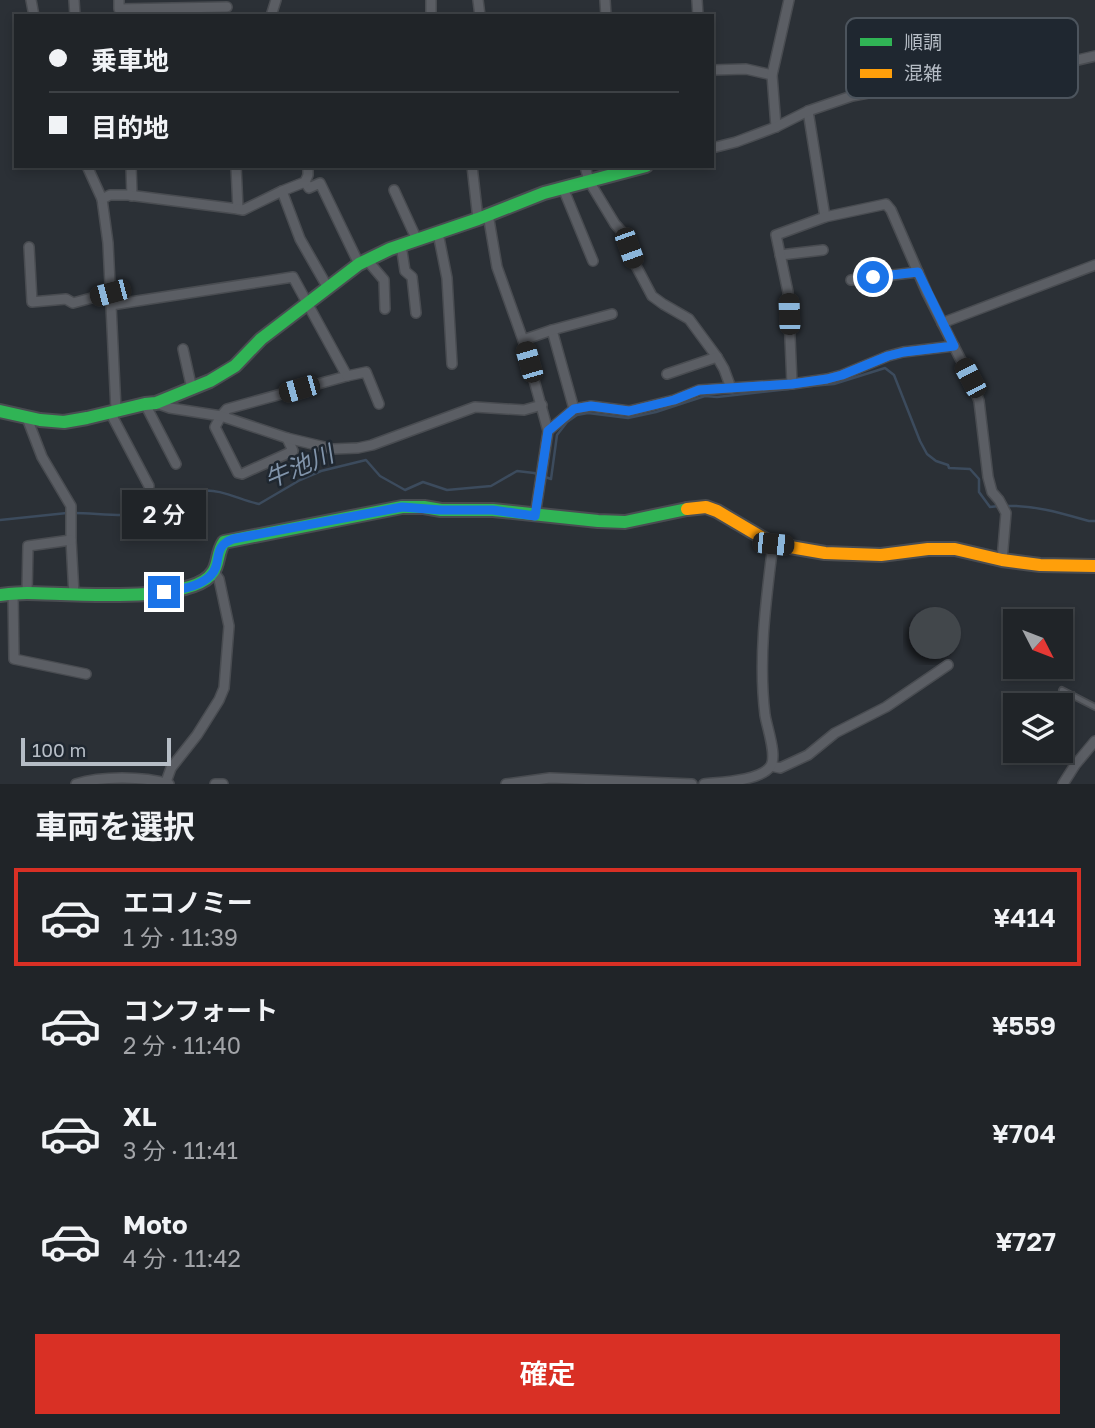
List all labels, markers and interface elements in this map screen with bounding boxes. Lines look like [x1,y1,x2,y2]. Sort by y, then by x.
legend [846,18,1078,98]
text: 順調 [904,30,942,53]
text: 乗車地 [91,45,169,76]
text: 混雑 [904,61,942,84]
text: 目的地 [91,112,169,143]
car [612,225,647,271]
route start [857,261,889,293]
car [87,277,134,309]
car [778,293,801,335]
car [514,339,545,385]
car [951,355,990,401]
car [276,373,323,405]
water label: 牛池川 [260,437,340,493]
callout: 2 分 [122,490,206,540]
text: 2 分 [143,500,185,528]
car [752,531,795,557]
route end [148,576,180,608]
north arrow [1003,609,1073,679]
map controls [1003,609,1073,763]
button: layers [1003,693,1073,763]
scale bar [21,735,172,767]
text: 100 m [32,738,86,761]
text: 車両を選択 [35,807,195,845]
icon: car [39,886,102,949]
text: エコノミー [123,887,253,918]
text: ¥414 [993,902,1056,933]
text: 1 分 · 11:39 [123,923,238,951]
icon: car [39,994,102,1057]
text: コンフォート [123,995,278,1026]
text: ¥559 [992,1010,1056,1041]
text: 2 分 · 11:40 [123,1031,241,1059]
text: XL [123,1101,157,1132]
icon: car [39,1102,102,1165]
text: ¥704 [992,1118,1056,1149]
text: 3 分 · 11:41 [123,1136,238,1164]
text: Moto [123,1209,188,1240]
icon: car [39,1210,102,1273]
text: ¥727 [995,1226,1056,1257]
text: 4 分 · 11:42 [123,1244,241,1272]
button: 確定 [35,1334,1060,1414]

